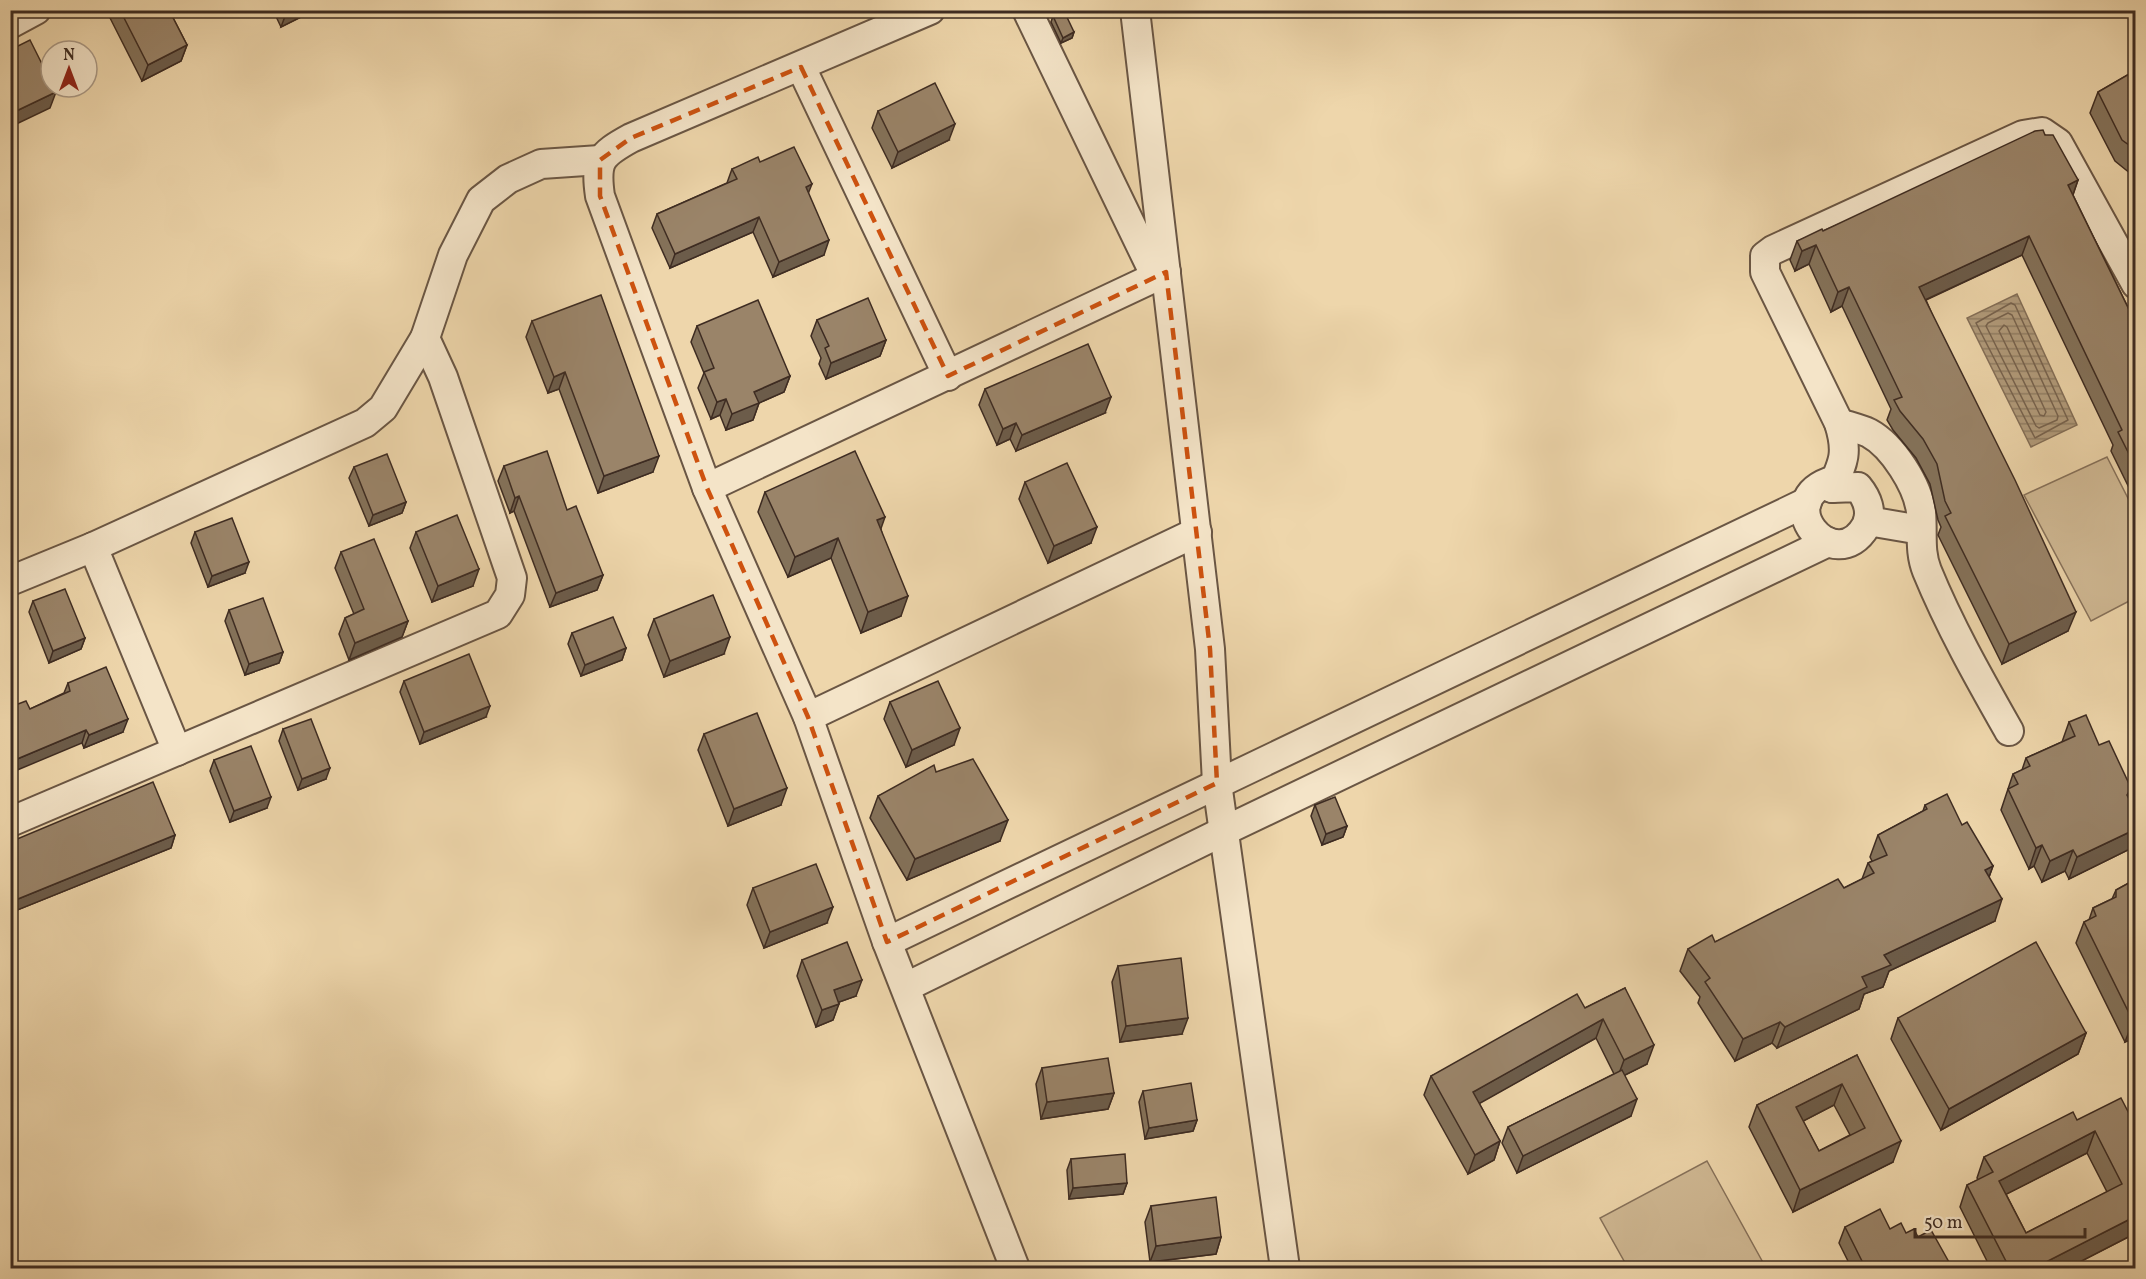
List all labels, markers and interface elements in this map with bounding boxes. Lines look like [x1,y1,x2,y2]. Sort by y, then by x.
north arrow [39,39,99,99]
text: N [63,45,75,67]
scale bar [1915,1201,2084,1239]
text: 50 m [1924,1211,1963,1236]

